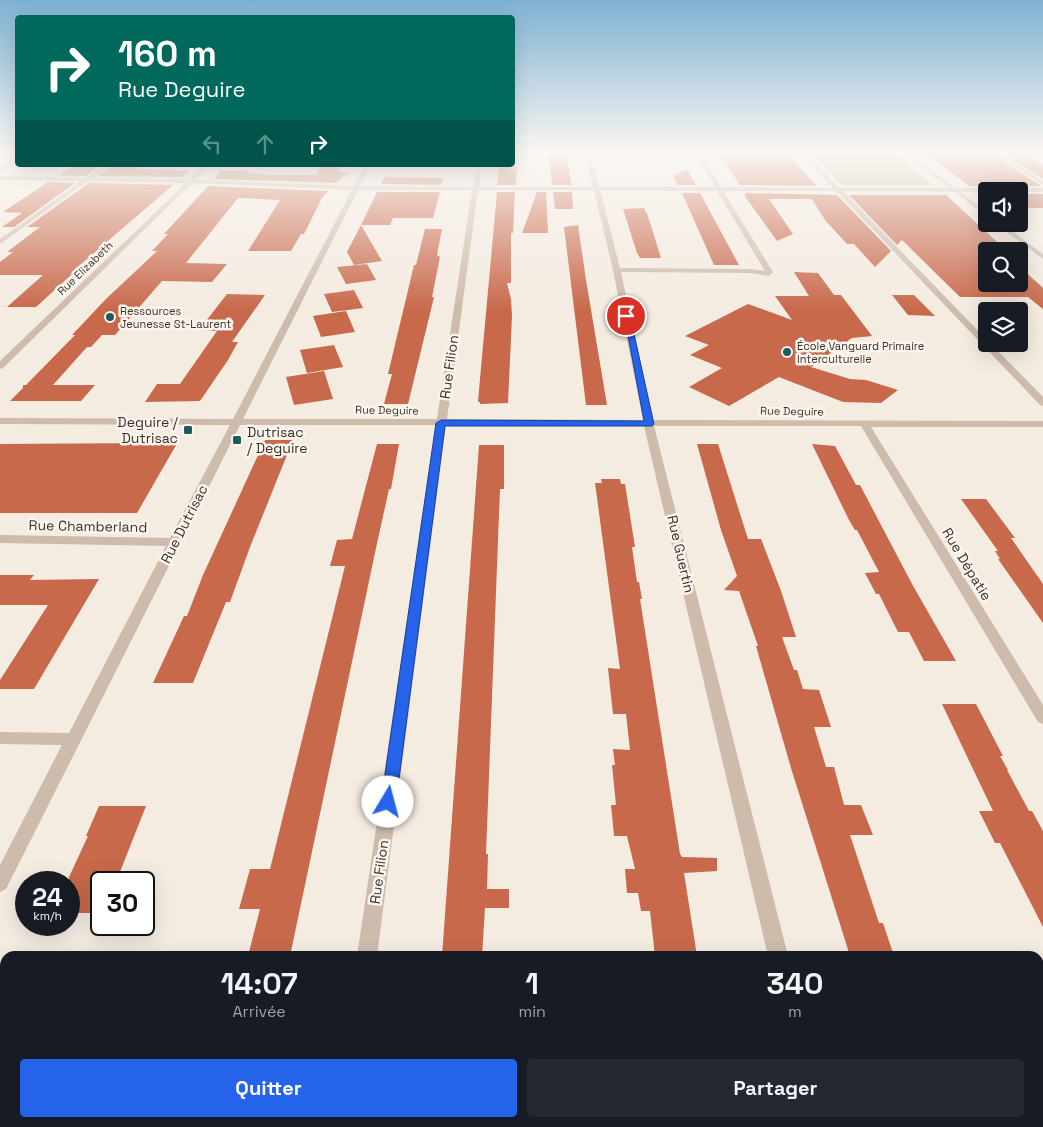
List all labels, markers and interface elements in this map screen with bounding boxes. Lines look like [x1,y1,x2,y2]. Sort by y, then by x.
text: 160 m [118,32,217,76]
icon: right [35,35,100,100]
text: Rue Deguire [118,75,246,103]
icon: left [198,130,226,158]
icon: ahead [251,130,279,158]
icon: right [304,130,332,158]
map controls [978,182,1028,352]
button: sound [978,182,1028,232]
street label: Rue Elizabeth [54,238,116,298]
button: search [978,242,1028,292]
pin [605,295,647,337]
icon: arrive [612,302,640,330]
button: layers [978,302,1028,352]
place label: Ressources Jeunesse St-Laurent [120,304,231,331]
marker: Ressources Jeunesse St-Laurent [104,311,116,323]
street label: Rue Filion [436,334,462,400]
place label: École Vanguard Primaire Interculturelle [797,339,924,366]
marker: École Vanguard Primaire Interculturelle [781,346,793,358]
street label: Rue Deguire [355,402,419,418]
street label: Rue Deguire [760,403,824,419]
place label: Deguire / Dutrisac [117,413,179,447]
place label: Dutrisac / Deguire [247,423,308,457]
marker: Deguire / Dutrisac [182,424,194,436]
marker: Dutrisac / Deguire [231,434,243,446]
street label: Rue Dutrisac [156,482,212,566]
street label: Rue Guertin [663,513,699,595]
street label: Rue Chamberland [29,516,147,536]
street label: Rue Dépatie [938,524,996,604]
position arrow [361,775,413,827]
street label: Rue Filion [366,839,392,905]
speed limit sign: 30 [90,871,155,936]
text: 24 [32,881,63,913]
text: km/h [33,908,62,924]
text: 14:07 [221,964,298,1003]
text: 1 [525,964,539,1003]
text: 340 [767,964,823,1003]
text: Arrivée [233,1001,286,1022]
text: min [518,1001,546,1022]
text: m [788,1001,802,1022]
button: Quitter [20,1059,517,1117]
button: Partager [527,1059,1024,1117]

